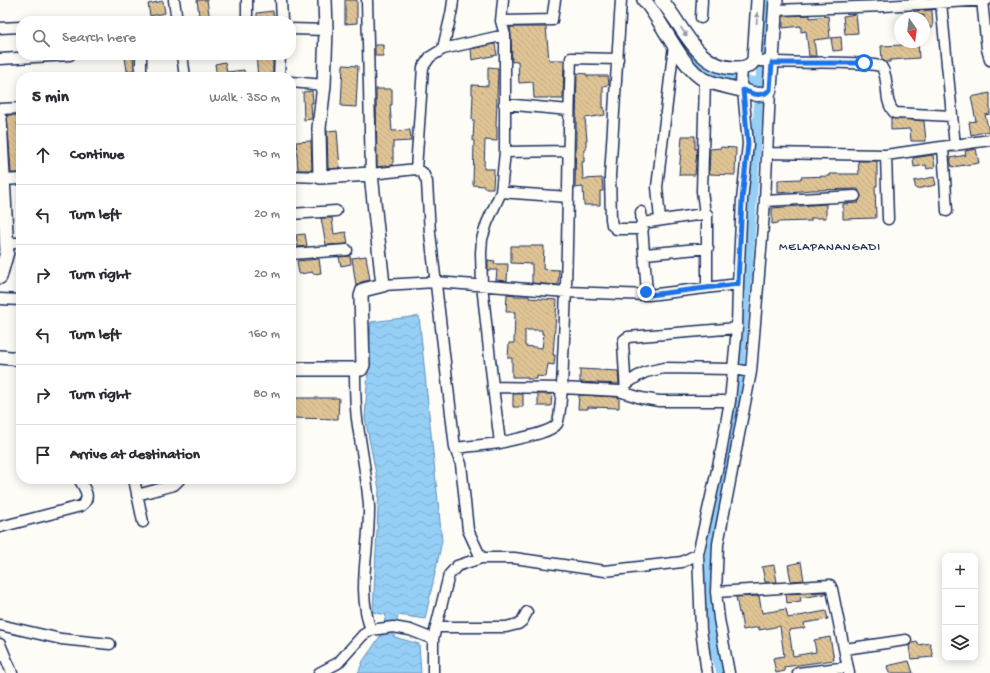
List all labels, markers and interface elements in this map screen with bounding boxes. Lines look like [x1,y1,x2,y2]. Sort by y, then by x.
one-way arrow [753,12,760,24]
north arrow [894,12,930,48]
search box [16,16,296,60]
icon: search [30,27,52,49]
one-way arrow [680,27,688,37]
text: Search here [62,29,136,47]
route start [855,54,873,72]
text: 5 min [32,88,69,108]
text: Walk · 350 m [210,91,280,106]
icon: ahead [32,144,54,166]
text: Continue [70,146,124,164]
text: 70 m [254,147,280,162]
icon: left [32,204,54,226]
text: Turn left [70,206,121,224]
text: 20 m [254,207,280,222]
district label: MELAPANANGADI [779,241,881,255]
icon: right [32,264,54,286]
text: Turn right [70,266,130,284]
text: 20 m [254,267,280,282]
route end [637,283,655,301]
icon: left [32,324,54,346]
text: Turn left [70,326,121,344]
text: 160 m [248,327,280,342]
icon: right [32,384,54,406]
text: Turn right [70,386,130,404]
text: 80 m [253,387,280,402]
icon: arrive [32,444,54,466]
text: Arrive at destination [70,446,200,464]
map controls [942,553,978,661]
button: + [942,553,978,589]
button: − [942,589,978,625]
button: layers [942,625,978,661]

